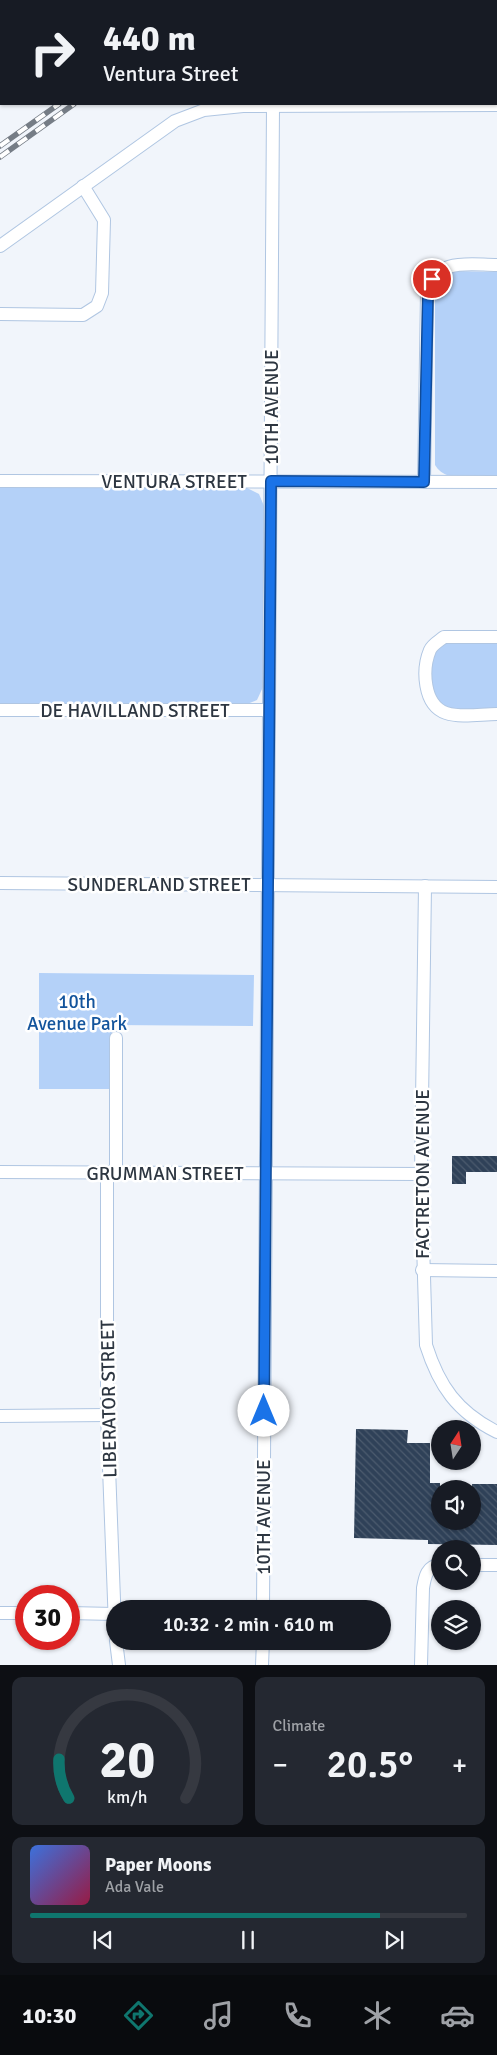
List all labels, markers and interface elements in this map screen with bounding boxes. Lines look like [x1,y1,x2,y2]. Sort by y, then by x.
text: 440 m [103,17,196,60]
icon: right [20,20,85,85]
text: Ventura Street [103,60,239,87]
pin [411,258,453,300]
icon: arrive [418,265,446,293]
street label: 10TH AVENUE [260,349,284,465]
street label: VENTURA STREET [101,470,247,494]
street label: DE HAVILLAND STREET [40,699,230,723]
street label: SUNDERLAND STREET [67,873,251,897]
park label: 10th Avenue Park [27,990,128,1036]
street label: FACTRETON AVENUE [411,1089,435,1259]
street label: GRUMMAN STREET [86,1162,244,1186]
street label: LIBERATOR STREET [96,1319,122,1478]
position arrow [237,1384,289,1436]
north arrow [431,1420,481,1470]
map controls [431,1420,481,1650]
street label: 10TH AVENUE [252,1459,276,1575]
button: sound [431,1480,481,1530]
button: search [431,1540,481,1590]
speed limit sign: 30 [15,1585,80,1650]
button: layers [431,1600,481,1650]
text: 10:32 · 2 min · 610 m [163,1613,334,1637]
text: Climate [273,1716,325,1736]
text: 20 [99,1728,155,1792]
text: 20.5° [326,1741,413,1788]
text: − [273,1748,288,1782]
text: + [452,1748,467,1782]
text: km/h [107,1786,147,1808]
text: Paper Moons [105,1853,211,1877]
text: Ada Vale [105,1877,164,1897]
icon: previous [89,1926,117,1954]
icon: pause [234,1926,262,1954]
icon: next [380,1926,408,1954]
icon: directions [121,1998,156,2033]
icon: music [201,1998,236,2033]
icon: phone [280,1998,315,2033]
icon: climate [360,1998,395,2033]
icon: car [440,1998,475,2033]
text: 10:30 [22,2002,76,2029]

